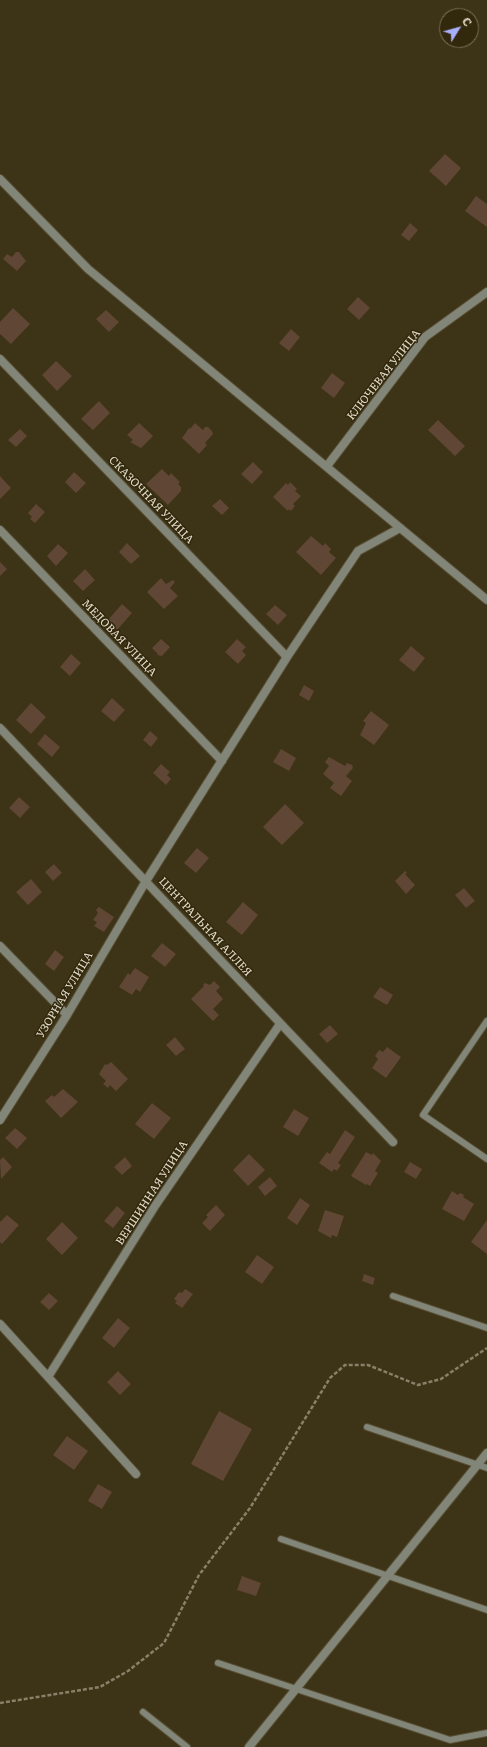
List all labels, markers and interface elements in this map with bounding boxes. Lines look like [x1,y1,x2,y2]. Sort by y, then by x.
north arrow [439,8,479,48]
text: С [459,13,477,29]
street label: КЛЮЧЕВАЯ УЛИЦА [345,327,423,423]
street label: СКАЗОЧНАЯ УЛИЦА [106,454,196,546]
street label: МЕДОВАЯ УЛИЦА [79,597,159,679]
street label: ЦЕНТРАЛЬНАЯ АЛЛЕЯ [156,875,254,979]
street label: УЗОРНАЯ УЛИЦА [34,950,96,1040]
street label: ВЕРШИННАЯ УЛИЦА [113,1138,191,1248]

